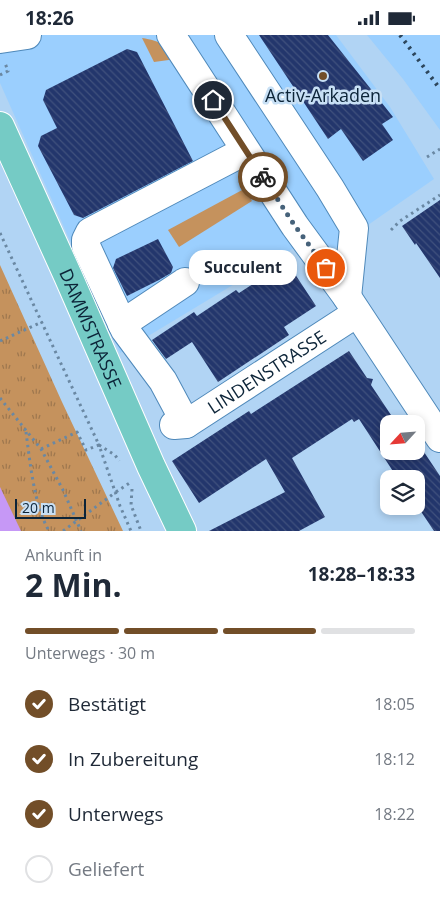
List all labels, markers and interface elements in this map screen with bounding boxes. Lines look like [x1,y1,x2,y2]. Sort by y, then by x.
text: 18:26 [25,5,74,31]
marker: Activ-Arkaden [317,70,329,82]
pin [192,79,234,121]
place label: Activ-Arkaden [265,83,381,107]
icon: home [199,86,227,114]
courier [238,152,288,202]
icon: bike [249,163,277,191]
pin [305,247,347,289]
callout: Succulent [188,251,296,285]
icon: bag [312,254,340,282]
text: Succulent [204,256,282,278]
street label: DAMMSTRASSE [54,265,128,392]
street label: LINDENSTRASSE [203,324,330,419]
north arrow [380,415,425,460]
map controls [380,415,425,515]
button: layers [380,470,425,515]
scale bar [15,496,86,519]
text: 20 m [22,498,55,517]
text: Ankunft in [25,544,102,566]
text: 18:28–18:33 [308,561,415,587]
text: 2 Min. [25,563,122,606]
text: Unterwegs · 30 m [25,642,155,664]
icon: check [25,690,53,718]
text: Bestätigt [68,691,146,717]
text: 18:05 [374,693,415,715]
icon: check [25,745,53,773]
text: In Zubereitung [68,746,198,772]
text: 18:12 [374,748,415,770]
icon: check [25,800,53,828]
text: Unterwegs [68,801,163,827]
text: 18:22 [374,803,415,825]
text: Geliefert [68,856,144,882]

